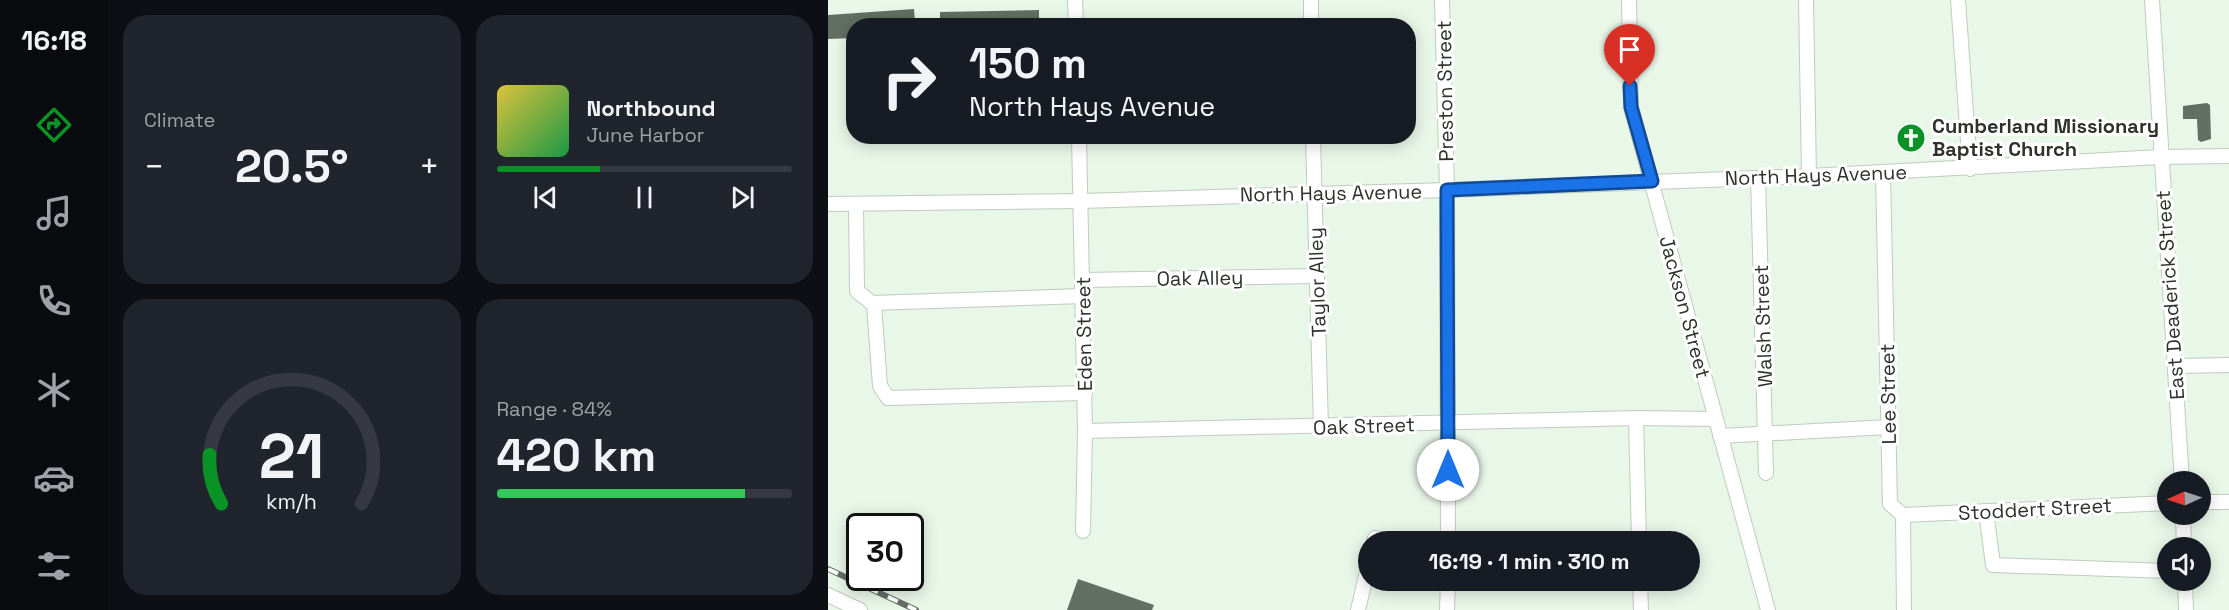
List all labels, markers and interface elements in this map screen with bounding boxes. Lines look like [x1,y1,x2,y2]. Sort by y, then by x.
street label: Preston Street [1431,20,1459,162]
text: 16:18 [21,23,87,58]
pin [1604,24,1655,86]
icon: arrive [1613,33,1646,66]
text: 150 m [969,37,1087,90]
icon: right [870,42,948,120]
text: North Hays Avenue [969,89,1215,124]
text: Northbound [587,94,716,122]
icon: directions [33,104,75,146]
text: Climate [144,107,215,133]
place label: Cumberland Missionary Baptist Church [1932,113,2159,162]
text: June Harbor [587,122,704,148]
church icon: Cumberland Missionary Baptist Church [1895,122,1927,154]
text: 20.5° [235,138,349,195]
text: − [144,146,164,188]
text: + [419,146,440,188]
street label: North Hays Avenue [1724,159,1908,191]
street label: North Hays Avenue [1240,178,1422,208]
icon: previous [529,181,562,214]
icon: pause [628,181,661,214]
icon: next [726,181,759,214]
street label: East Deaderick Street [2150,189,2190,401]
icon: music [33,192,75,234]
street label: Taylor Alley [1302,227,1332,337]
street label: Jackson Street [1653,233,1717,381]
street label: Oak Alley [1156,264,1244,292]
street label: Walsh Street [1748,264,1778,388]
street label: Eden Street [1070,277,1098,391]
icon: phone [33,280,75,322]
street label: Lee Street [1874,343,1902,445]
icon: climate [33,369,75,411]
text: Range · 84% [497,396,612,422]
street label: Oak Street [1313,411,1415,441]
text: 21 [259,417,324,496]
text: 420 km [497,427,656,484]
position arrow [1416,438,1480,502]
icon: car [33,457,75,499]
north arrow [2157,471,2211,525]
map controls [2157,471,2211,591]
text: km/h [266,488,317,515]
street label: Stoddert Street [1957,492,2113,526]
speed limit sign: 30 [846,513,924,591]
button: sound [2157,537,2211,591]
icon: filters [33,545,75,587]
text: 16:19 · 1 min · 310 m [1429,547,1629,575]

